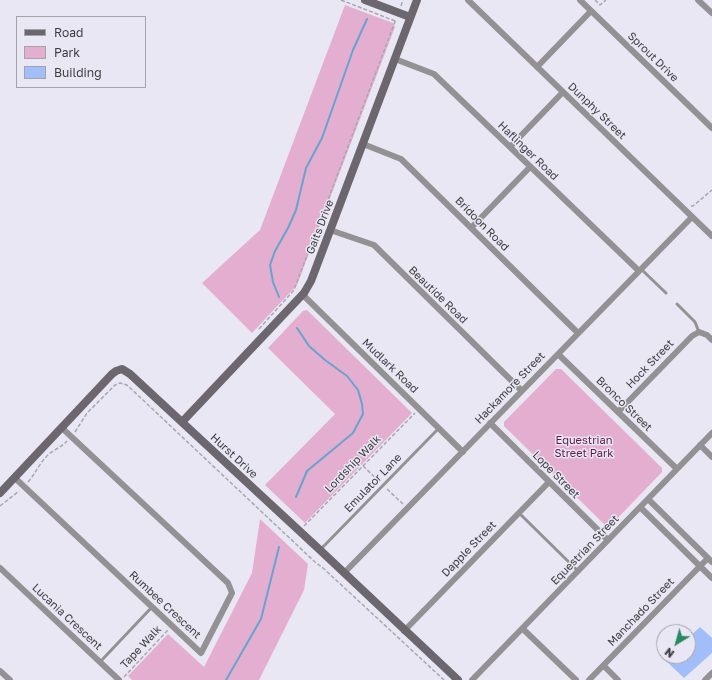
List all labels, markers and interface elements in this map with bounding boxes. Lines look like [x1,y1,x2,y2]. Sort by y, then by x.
legend [16,16,146,88]
text: Road [54,25,83,40]
street label: Sprout Drive [625,29,681,85]
text: Park [54,45,80,60]
text: Building [54,65,102,80]
street label: Dunphy Street [565,80,629,142]
street label: Haflinger Road [495,119,561,183]
street label: Bridoon Road [452,194,512,254]
street label: Gaits Drive [304,198,336,256]
street label: Beautide Road [406,264,470,326]
street label: Mudlark Road [359,336,421,396]
street label: Hock Street [624,337,676,391]
street label: Hackamore Street [472,349,548,427]
street label: Bronco Street [593,374,655,434]
street label: Hurst Drive [208,431,260,481]
street label: Lordship Walk [322,433,384,495]
park label: Equestrian Street Park [554,434,614,460]
street label: Lope Street [530,449,582,501]
street label: Emulator Lane [342,451,404,515]
street label: Equestrian Street [548,512,622,588]
street label: Dapple Street [439,518,499,580]
street label: Rumbee Crescent [126,568,204,642]
street label: Manchado Street [605,575,677,649]
street label: Lucania Crescent [29,581,105,653]
street label: Tape Walk [118,623,164,671]
north arrow [656,624,696,664]
text: N [662,645,676,661]

